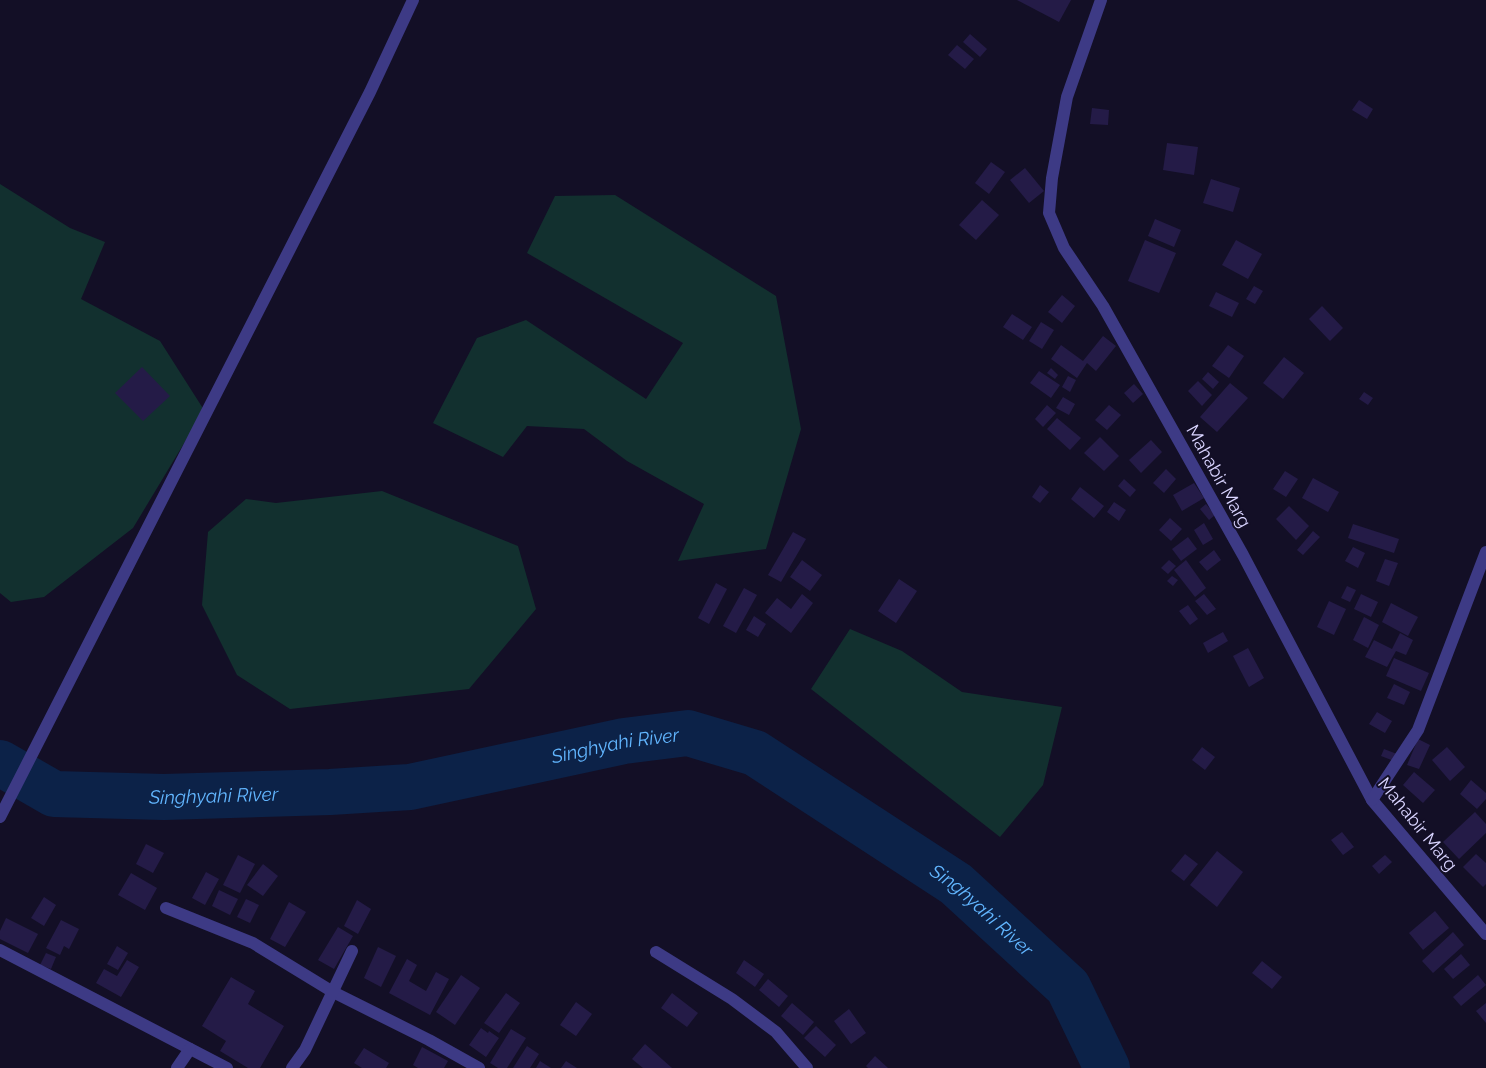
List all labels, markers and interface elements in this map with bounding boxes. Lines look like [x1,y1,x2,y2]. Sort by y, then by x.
street label: Mahabir Marg [1182,421,1256,531]
water label: Singhyahi River [548,723,682,768]
street label: Mahabir Marg [1374,773,1462,875]
water label: Singhyahi River [148,783,280,808]
water label: Singhyahi River [925,859,1039,961]

